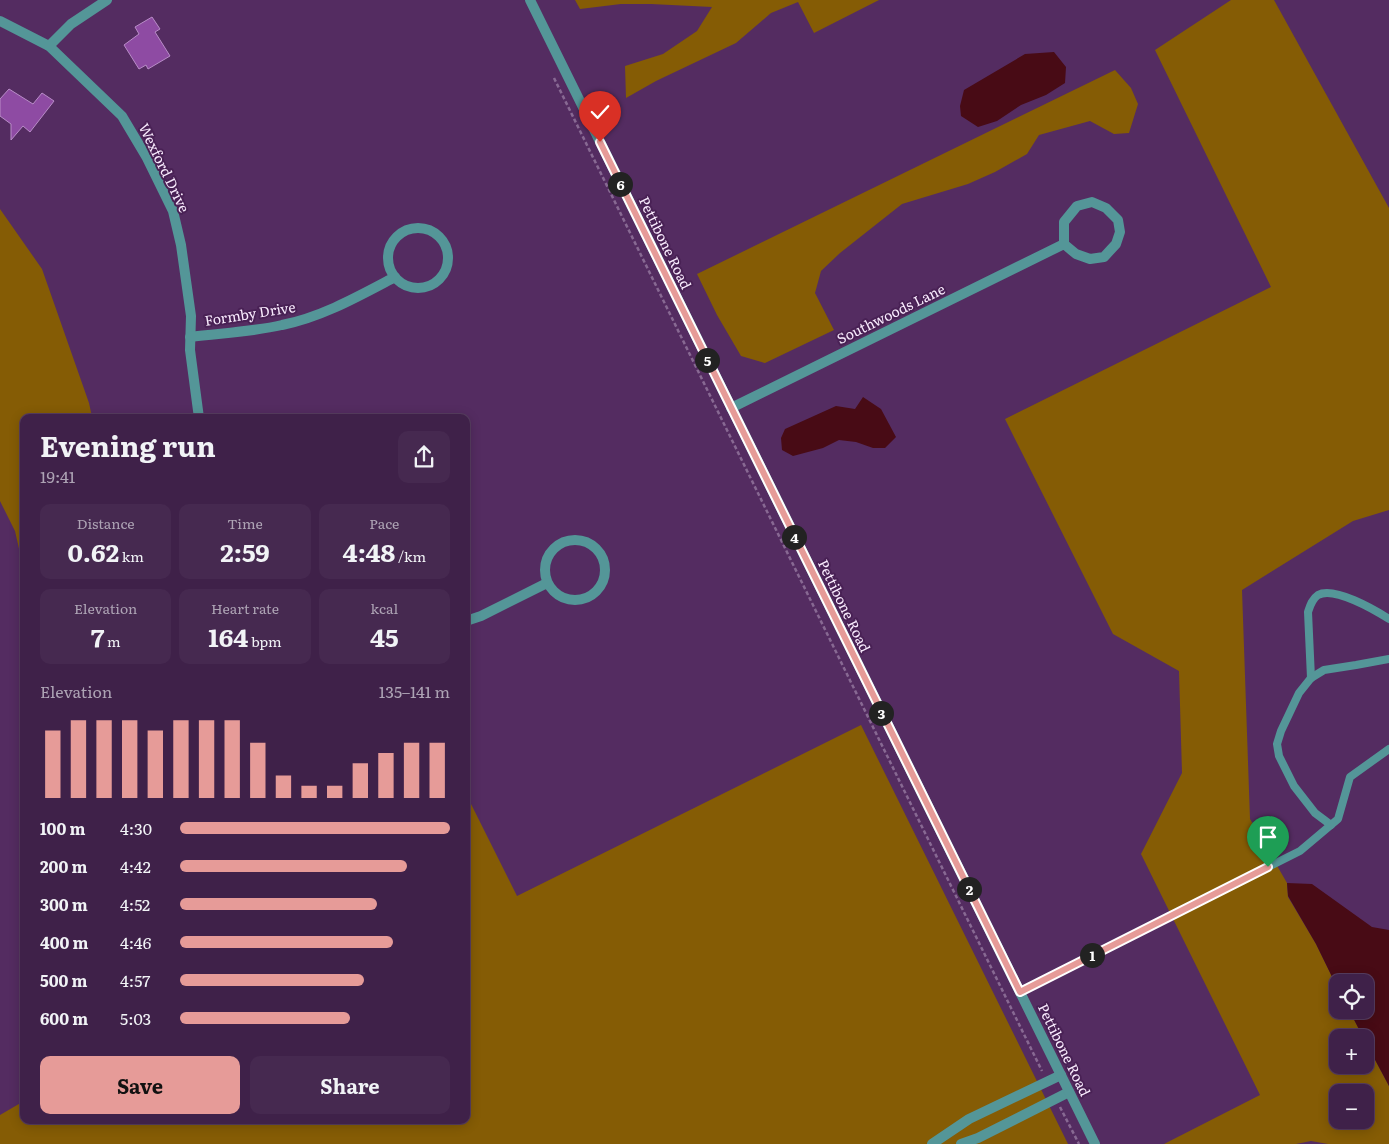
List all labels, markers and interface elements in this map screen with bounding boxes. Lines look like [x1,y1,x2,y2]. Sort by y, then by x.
pin [579,91,621,142]
icon: check [586,98,614,126]
street label: Wexford Drive [135,119,195,216]
pin: 6 [608,172,632,196]
text: 6 [616,174,625,194]
street label: Pettibone Road [635,193,697,293]
street label: Southwoods Lane [833,278,948,348]
street label: Formby Drive [203,296,297,330]
pin: 5 [694,348,720,372]
text: 5 [704,350,711,370]
text: Evening run [40,424,216,466]
button: share [398,431,450,483]
text: 19:41 [40,464,75,488]
text: Distance [77,513,135,533]
text: Time [227,513,263,533]
text: Pace [369,513,399,533]
pin: 4 [782,524,806,550]
text: 4 [790,527,799,547]
text: 0.62 [67,533,119,570]
text: 2:59 [220,533,270,570]
text: 4:48 [343,533,395,570]
text: km [119,546,144,566]
text: /km [395,546,426,566]
street label: Pettibone Road [814,556,876,656]
text: Elevation [74,598,137,618]
text: Heart rate [211,598,279,618]
text: kcal [371,598,398,618]
text: 7 [91,618,104,655]
text: 164 [208,618,248,655]
text: 45 [370,618,399,655]
text: m [104,631,121,651]
text: bpm [248,631,282,651]
text: Elevation [40,679,112,703]
text: 135–141 m [379,679,450,703]
pin: 3 [868,700,894,726]
text: 3 [878,703,885,723]
text: 100 m [40,816,86,840]
text: 4:30 [120,816,152,840]
pin [1247,816,1289,867]
icon: arrive [1254,823,1282,851]
text: 200 m [40,854,87,878]
text: 4:42 [120,854,151,878]
pin: 2 [956,876,982,902]
text: 2 [966,879,973,899]
text: 300 m [40,892,88,916]
text: 4:52 [120,892,150,916]
text: 400 m [40,930,89,954]
text: 4:46 [120,930,151,954]
pin: 1 [1080,942,1104,968]
text: 1 [1090,945,1095,965]
text: 500 m [40,968,88,992]
text: 4:57 [120,968,150,992]
map controls [1329,974,1374,1129]
button: locate [1329,974,1374,1019]
street label: Pettibone Road [1034,1000,1096,1100]
text: 600 m [40,1006,88,1030]
text: 5:03 [120,1006,151,1030]
button: + [1329,1029,1374,1074]
button: Save [40,1056,240,1114]
button: Share [250,1056,450,1114]
button: − [1329,1084,1374,1129]

